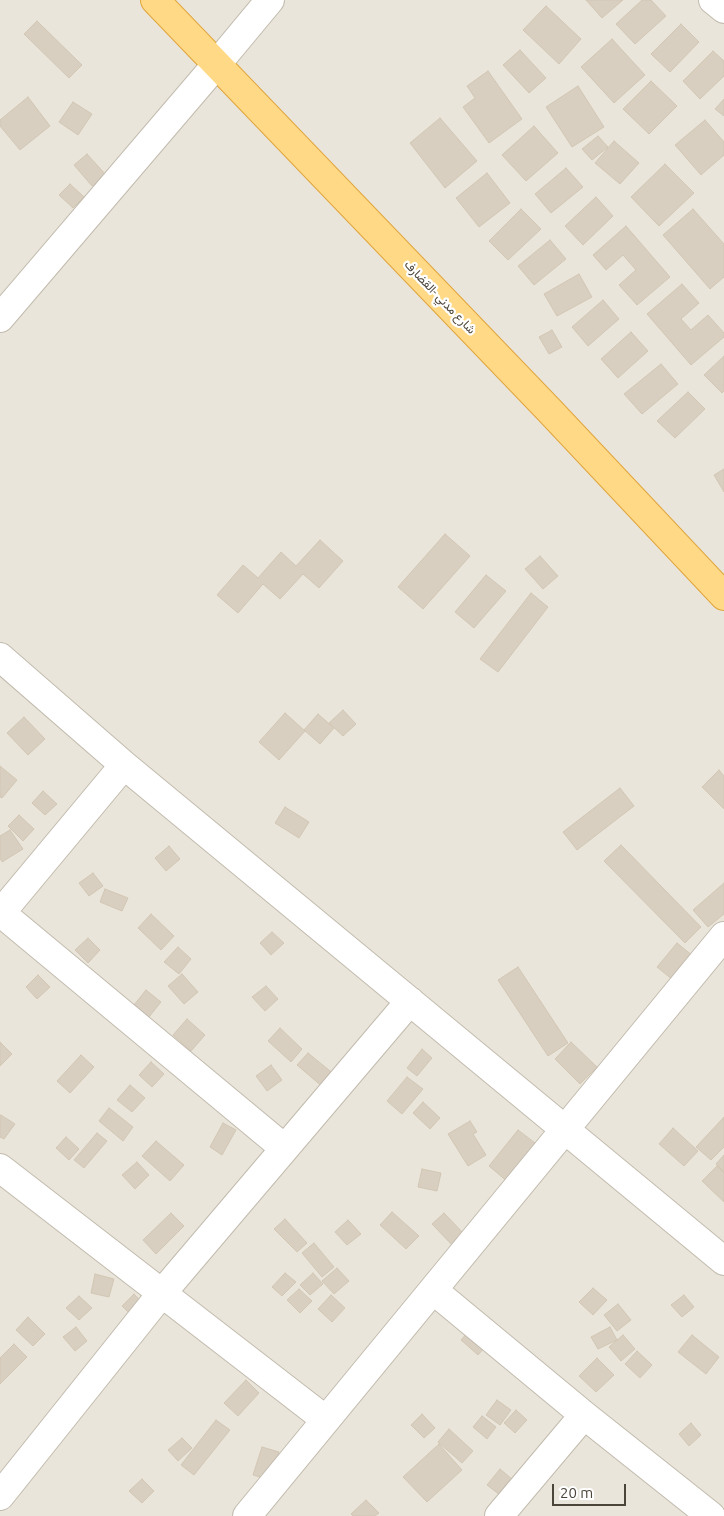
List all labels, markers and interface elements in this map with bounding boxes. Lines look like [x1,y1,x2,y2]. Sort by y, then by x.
street label: شارع مدني -القضارف [401,257,479,337]
scale bar [554,1474,628,1506]
text: 20 m [560,1484,593,1501]

